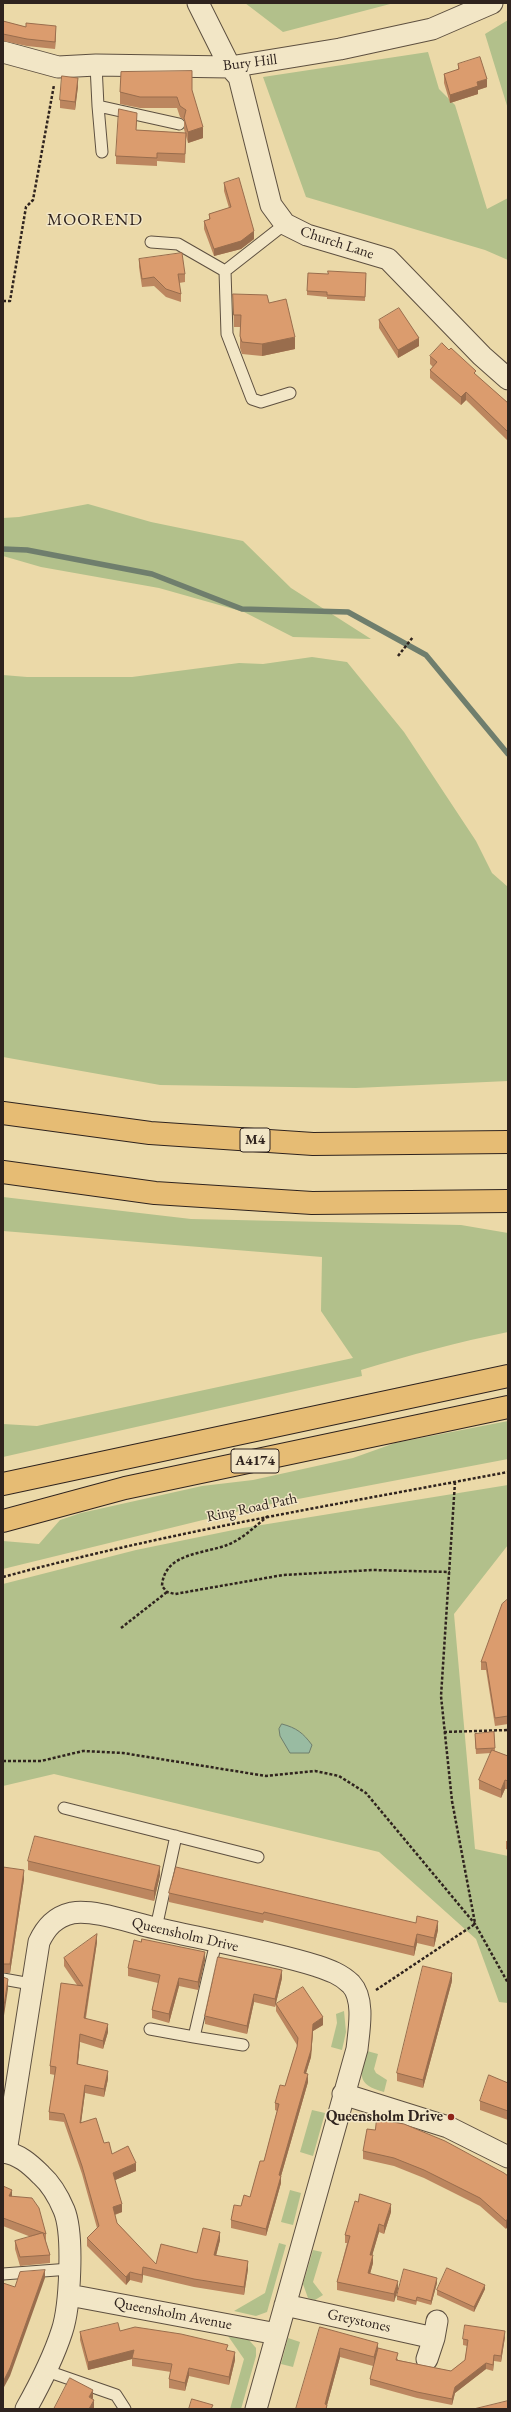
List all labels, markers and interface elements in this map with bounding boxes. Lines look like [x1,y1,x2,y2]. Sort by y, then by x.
street label: Bury Hill [222,51,278,75]
district label: MOOREND [47,210,143,230]
street label: Church Lane [298,223,376,263]
road number: M4 [240,1128,270,1152]
road number: A4174 [231,1449,279,1473]
street label: Ring Road Path [205,1490,299,1526]
street label: Queensholm Drive [130,1914,240,1956]
place label: Queensholm Drive [326,2108,443,2126]
marker: Queensholm Drive [446,2112,456,2122]
street label: Queensholm Avenue [112,2294,234,2334]
street label: Greystones [326,2306,392,2336]

